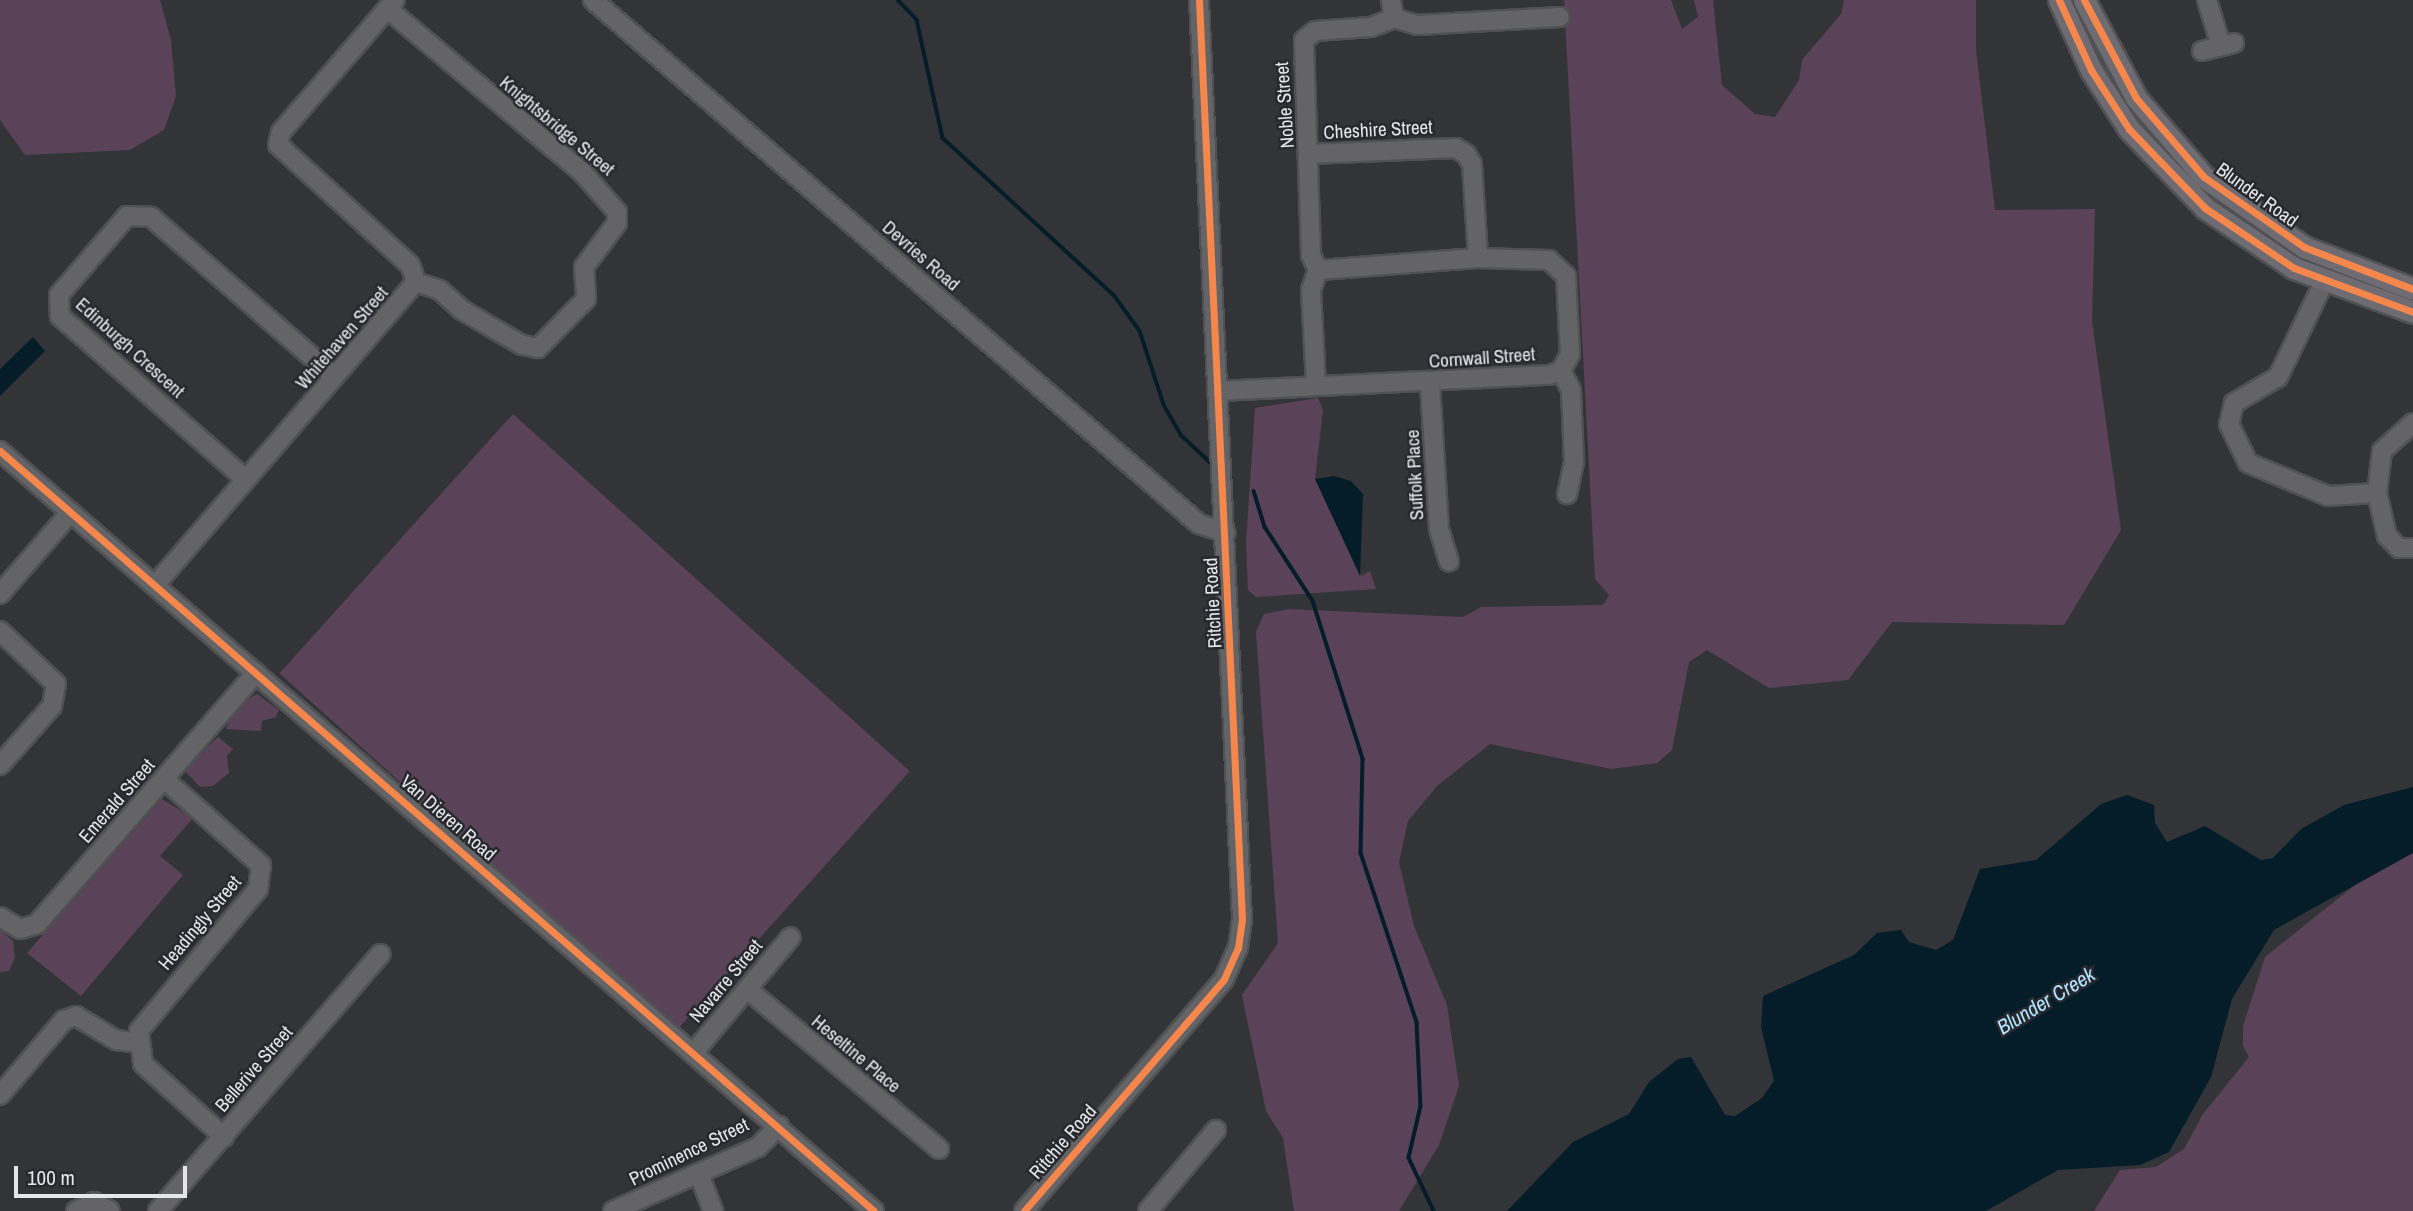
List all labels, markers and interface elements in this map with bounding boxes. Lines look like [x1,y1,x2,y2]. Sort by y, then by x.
street label: Noble Street [1271,61,1299,149]
street label: Knightsbridge Street [495,71,619,181]
street label: Cheshire Street [1323,116,1433,144]
street label: Blunder Road [2212,158,2302,232]
street label: Devries Road [878,216,964,296]
street label: Whitehaven Street [291,282,393,394]
street label: Edinburgh Crescent [71,293,189,403]
street label: Cornwall Street [1428,343,1536,373]
street label: Suffolk Place [1401,429,1429,521]
street label: Ritchie Road [1199,557,1227,649]
street label: Emerald Street [74,754,160,848]
street label: Van Dieren Road [396,770,500,866]
street label: Headingly Street [154,871,246,975]
street label: Navarre Street [685,935,767,1027]
water label: Blunder Creek [1992,962,2100,1040]
street label: Heseltine Place [807,1010,905,1098]
street label: Bellerive Street [210,1021,298,1117]
street label: Ritchie Road [1025,1100,1101,1184]
street label: Prominence Street [626,1113,752,1191]
scale bar [18,1152,191,1196]
text: 100 m [27,1163,75,1192]

